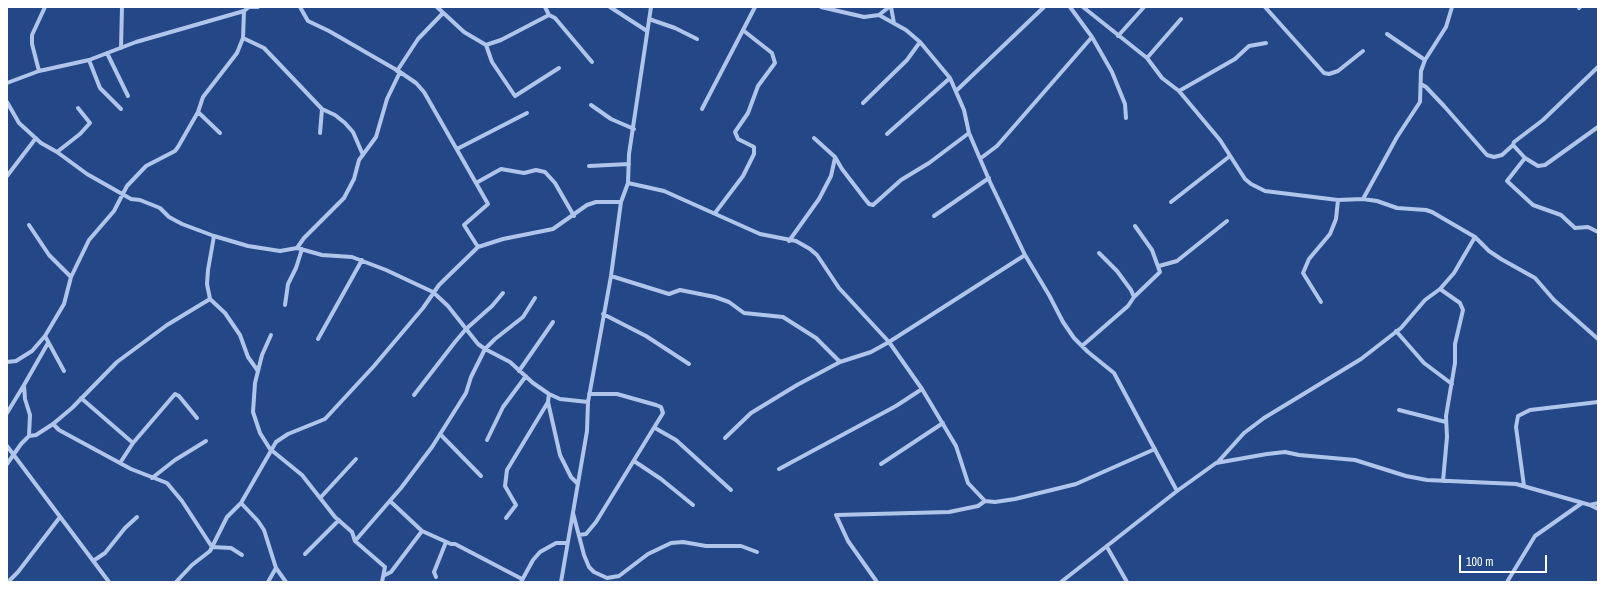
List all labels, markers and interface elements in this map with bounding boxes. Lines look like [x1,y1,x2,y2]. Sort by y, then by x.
scale bar [1461,547,1549,573]
text: 100 m [1466,554,1493,570]

